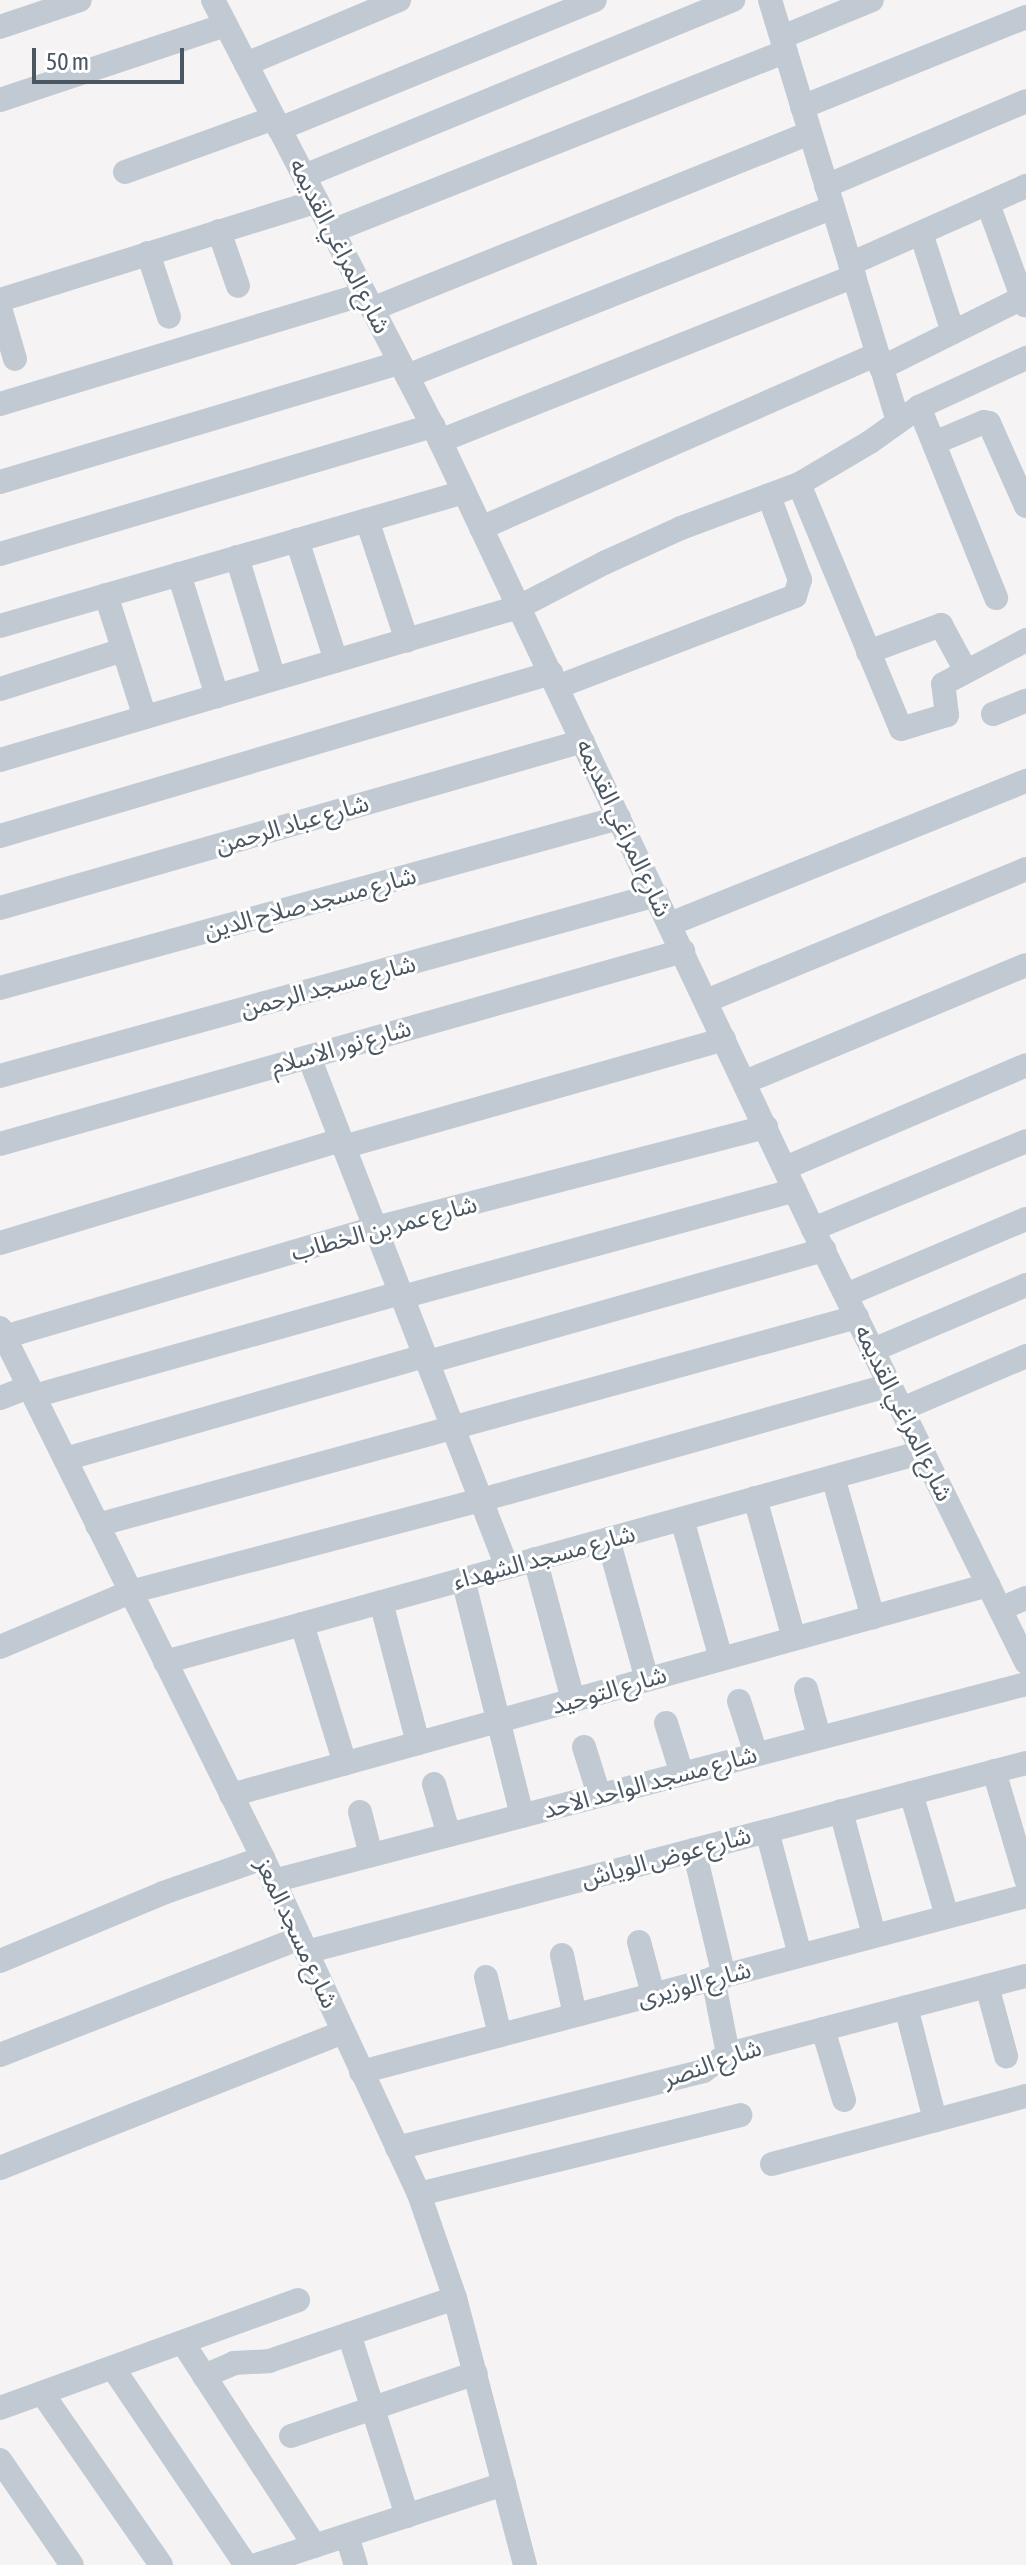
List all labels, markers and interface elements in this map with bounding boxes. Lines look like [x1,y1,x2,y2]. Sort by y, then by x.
scale bar [36,32,188,82]
text: 50 m [46,48,89,75]
street label: شارع المراغي القديمه [283,154,397,338]
street label: شارع المراغي القديمه [570,735,678,921]
street label: شارع عباد الرحمن [212,788,372,860]
street label: شارع مسجد صلاح الدين [201,861,419,945]
street label: شارع مسجد الرحمن [237,949,419,1023]
street label: شارع نور الاسلام [268,1013,414,1081]
street label: شارع عمر بن الخطاب [288,1189,480,1267]
street label: شارع المراغي القديمه [849,1320,959,1506]
street label: شارع مسجد الشهداء [450,1519,638,1595]
street label: شارع التوحيد [548,1660,670,1720]
street label: شارع مسجد الواحد الاحد [540,1740,760,1824]
street label: شارع عوض الوياش [578,1821,754,1893]
street label: شارع مسجد المعز [250,1853,344,2013]
street label: شارع الوزيرى [634,1955,754,2013]
street label: شارع النصر [659,2033,765,2093]

